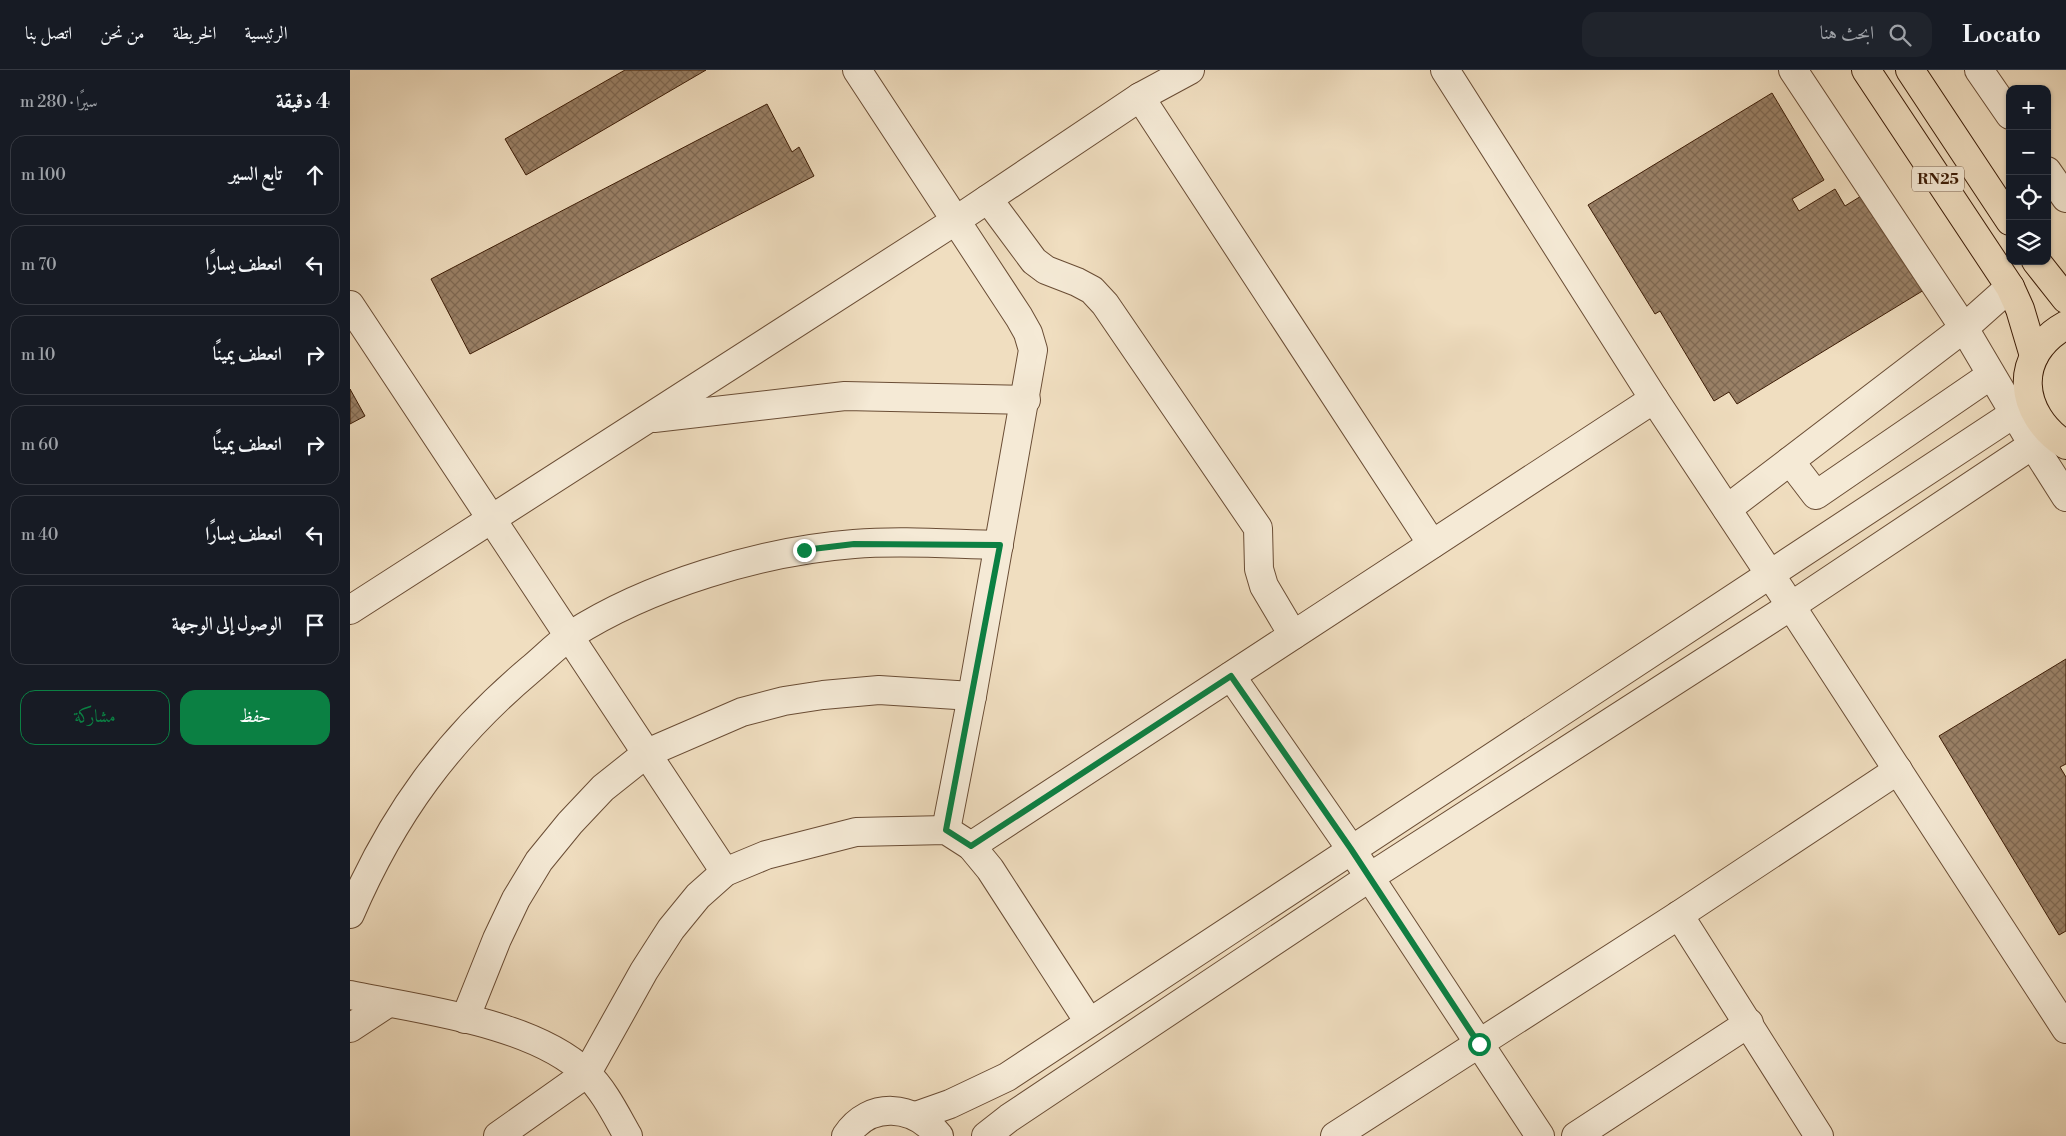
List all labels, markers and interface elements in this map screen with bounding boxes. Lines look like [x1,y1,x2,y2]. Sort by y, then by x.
search box [1582,12,1932,57]
text: Locato [1962,20,2041,50]
text: ابحث هنا [1820,21,1874,45]
icon: search [1886,21,1914,49]
text: اتصل بنا [25,22,72,45]
text: من نحن [100,22,145,45]
text: الخريطة [173,22,216,45]
text: الرئيسية [244,22,288,45]
map controls [2006,85,2051,265]
button: + [2006,85,2051,130]
text: 4 دقيقة [276,89,330,115]
text: سيرًا · 280 m [20,92,97,112]
button: − [2006,130,2051,175]
icon: ahead [301,161,329,189]
text: تابع السير [229,162,282,186]
text: 100 m [21,165,66,185]
road number: RN25 [1912,166,1964,192]
button: locate [2006,175,2051,220]
button: layers [2006,220,2051,265]
icon: left [301,251,329,279]
text: انعطف يسارًا [205,252,282,276]
text: 70 m [21,255,57,275]
icon: right [301,341,329,369]
text: انعطف يمينًا [213,342,282,366]
text: 10 m [21,345,55,365]
icon: right [301,431,329,459]
text: انعطف يمينًا [213,432,282,456]
text: 60 m [21,435,59,455]
icon: left [301,521,329,549]
text: انعطف يسارًا [205,522,282,546]
text: 40 m [21,525,58,545]
route end [793,539,816,562]
icon: arrive [301,611,329,639]
text: الوصول إلى الوجهة [172,612,282,636]
button: مشاركة [20,690,170,745]
button: حفظ [180,690,330,745]
route start [1468,1033,1491,1056]

